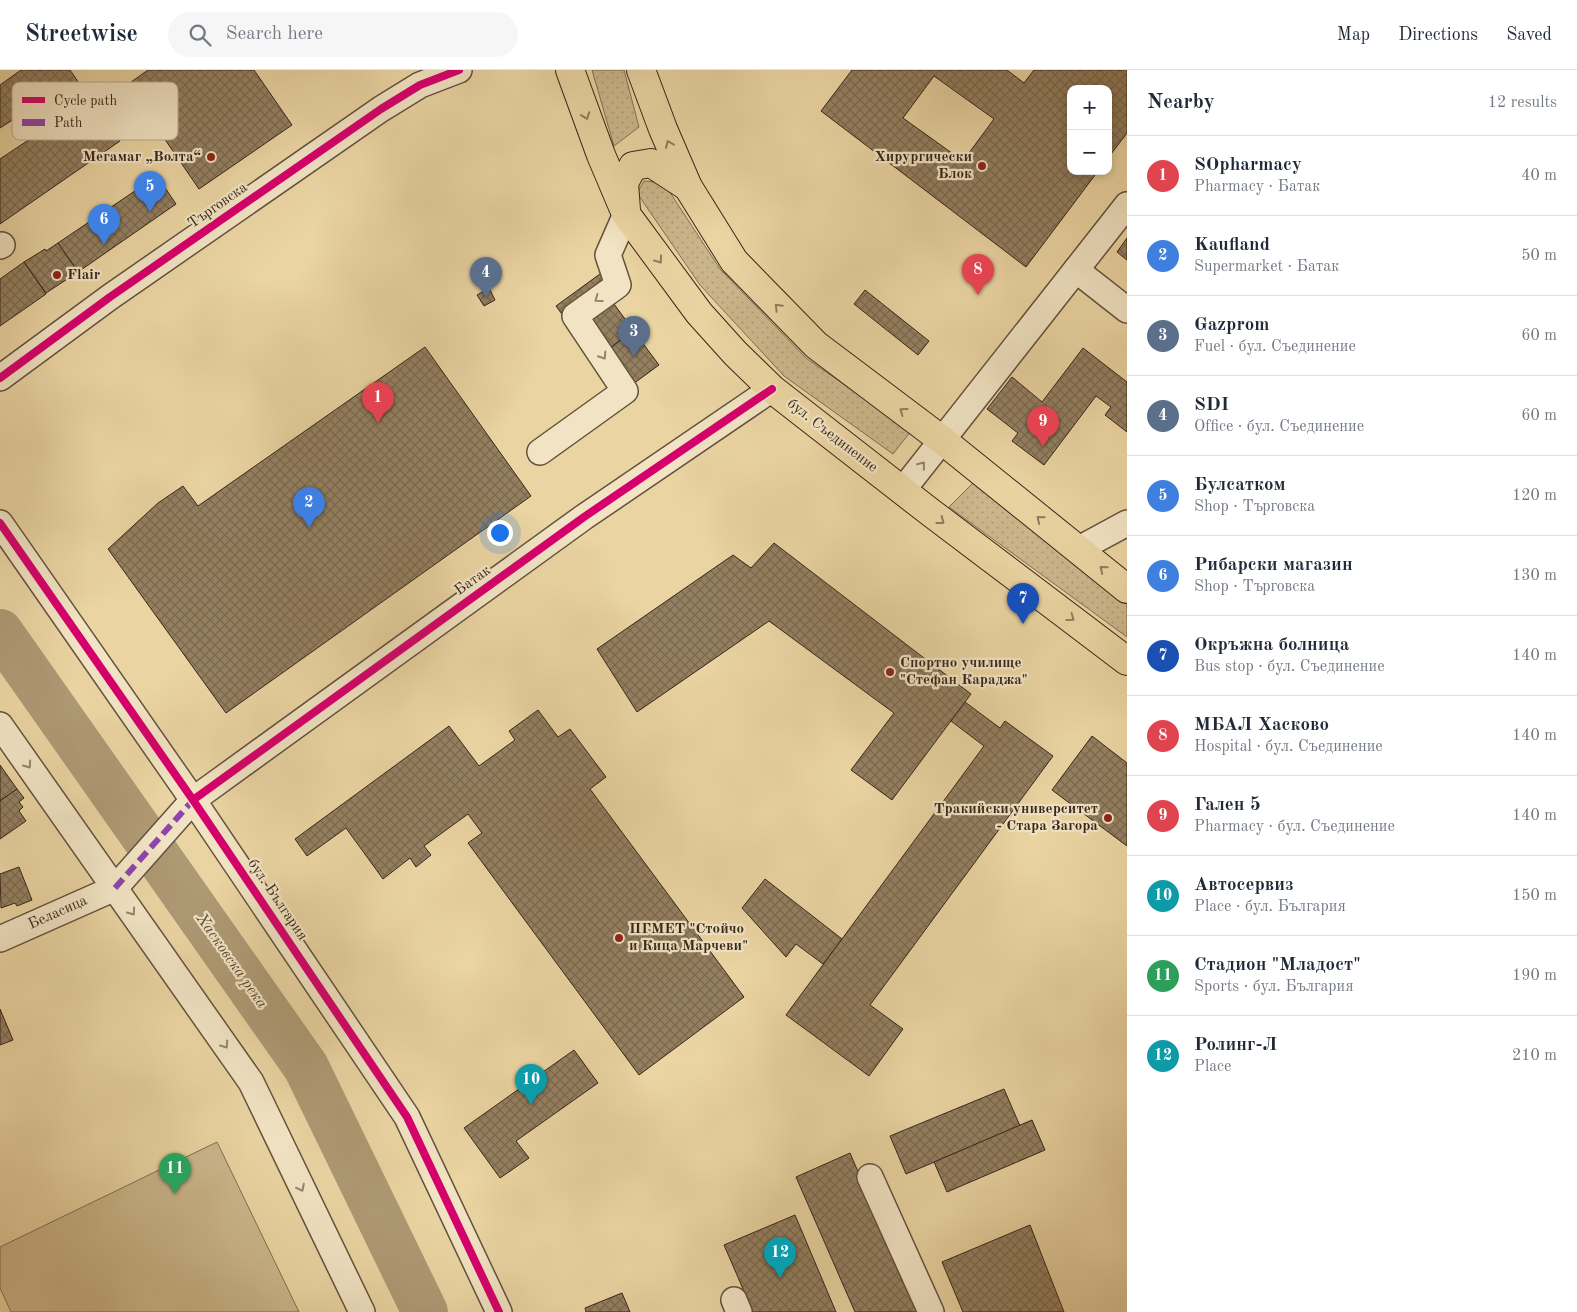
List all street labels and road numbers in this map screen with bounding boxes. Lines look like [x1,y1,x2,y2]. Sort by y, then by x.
street label: Търговска [186,180,251,232]
street label: бул. Съединение [784,396,880,476]
street label: Батак [452,563,494,599]
street label: бул. България [244,857,310,944]
street label: Беласица [26,893,90,933]

